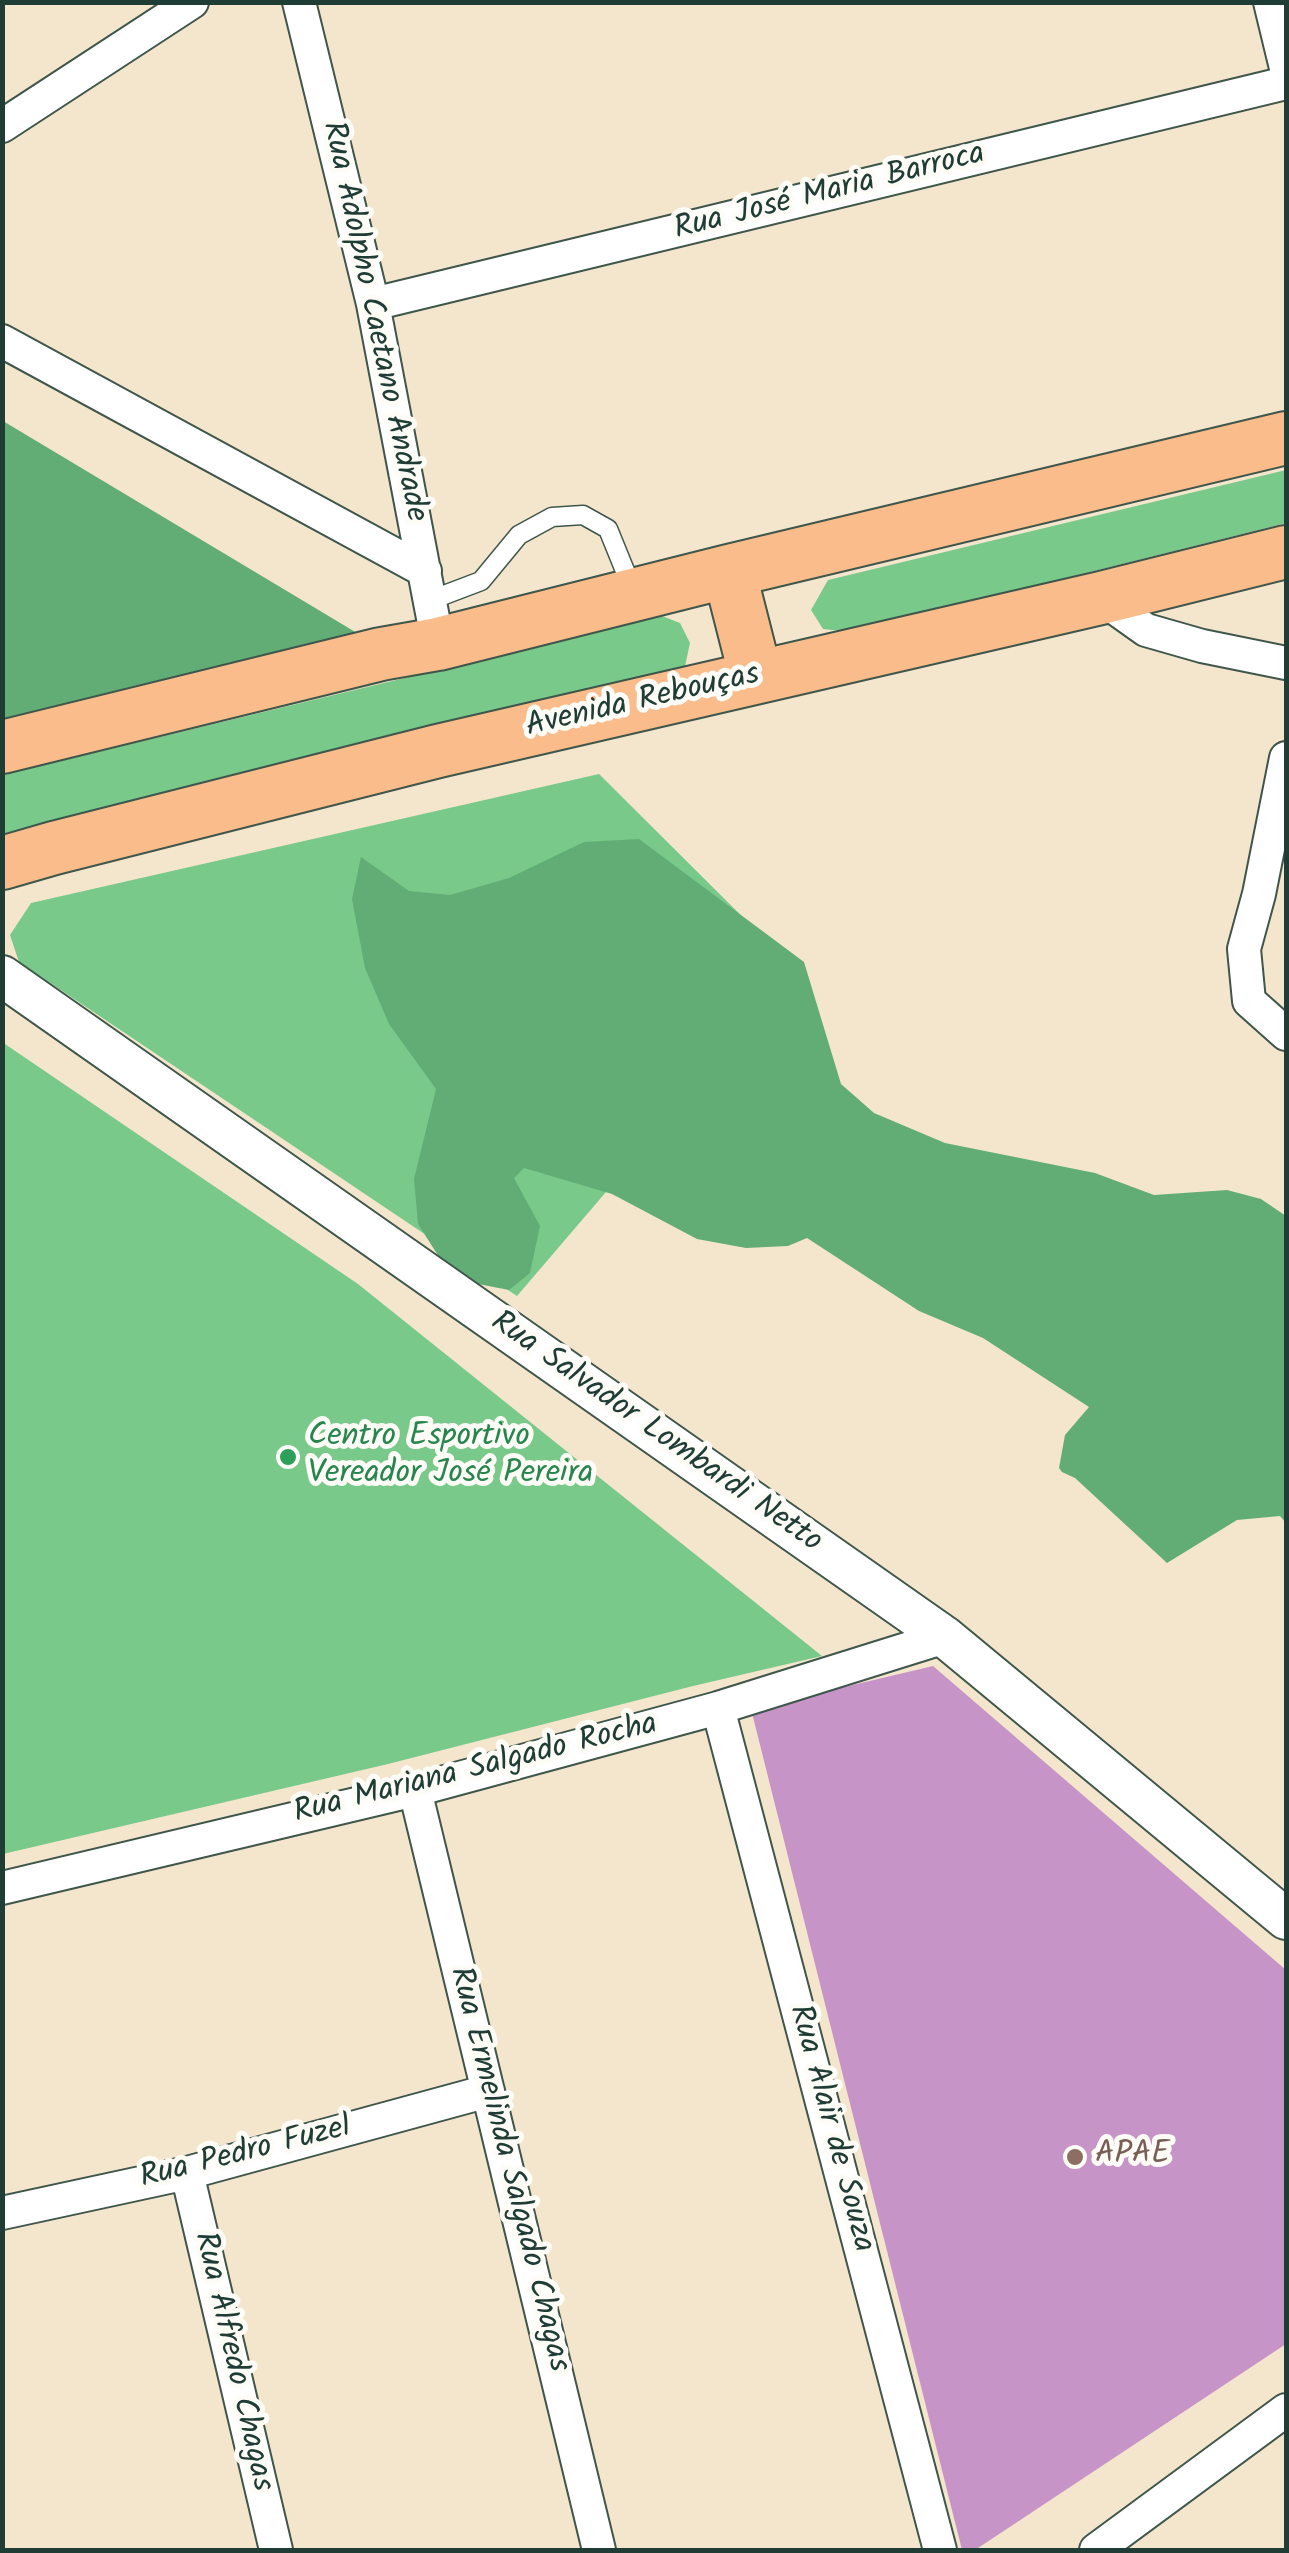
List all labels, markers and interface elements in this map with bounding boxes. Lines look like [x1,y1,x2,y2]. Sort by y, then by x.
street label: Rua Adolpho Caetano Andrade [311,118,433,526]
street label: Rua José Maria Barroca [671,137,989,251]
street label: Avenida Rebouças [522,657,764,749]
street label: Rua Salvador Lombardi Netto [482,1305,828,1563]
place label: Centro Esportivo Vereador José Pereira [308,1420,593,1495]
marker: Centro Esportivo Vereador José Pereira [277,1446,299,1468]
street label: Rua Mariana Salgado Rocha [290,1707,662,1835]
street label: Rua Ermelinda Salgado Chagas [438,1964,576,2376]
street label: Rua Alair de Souza [778,2001,880,2257]
street label: Rua Pedro Fuzel [137,2110,355,2200]
place label: APAE [1095,2138,1170,2176]
marker: APAE [1064,2146,1086,2168]
street label: Rua Alfredo Chagas [183,2229,279,2495]

